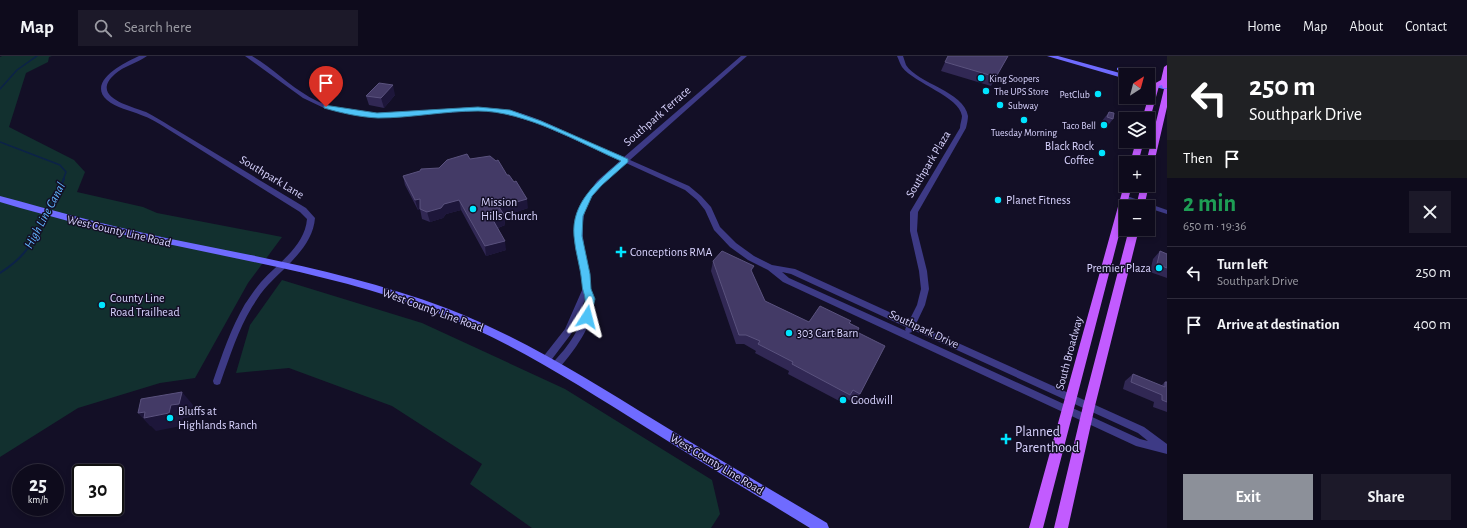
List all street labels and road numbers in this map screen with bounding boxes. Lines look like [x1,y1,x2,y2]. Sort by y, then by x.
street label: Southpark Terrace [621,84,693,148]
street label: Southpark Plaza [903,128,953,200]
street label: Southpark Lane [238,153,306,201]
street label: West County Line Road [66,213,172,250]
street label: West County Line Road [381,286,485,335]
street label: Southpark Drive [887,308,961,350]
street label: South Broadway [1053,315,1086,391]
street label: West County Line Road [668,431,766,497]

